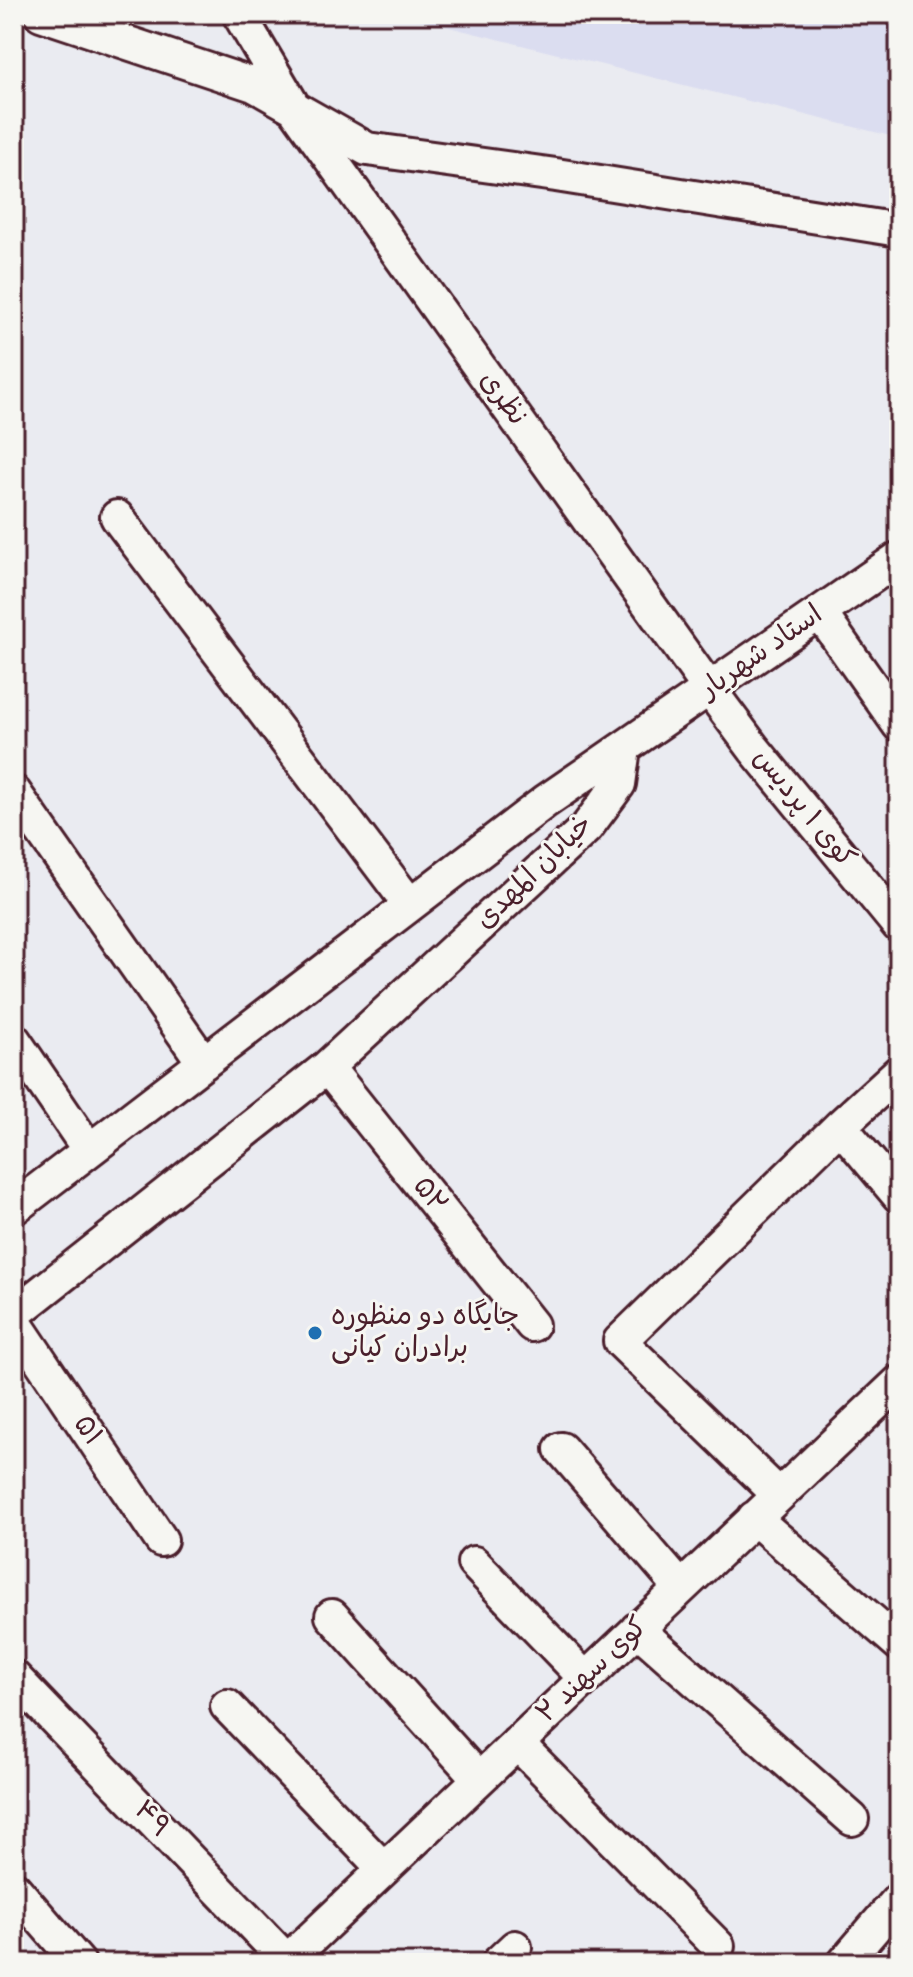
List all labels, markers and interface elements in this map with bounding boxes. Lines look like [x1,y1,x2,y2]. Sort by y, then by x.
street label: نظری [468,363,536,435]
street label: استاد شهریار [691,596,832,712]
street label: کوی ۱ پردیس [742,740,864,878]
street label: خیابان المهدی [467,806,603,940]
street label: ۵۲ [401,1169,457,1223]
place label: جایگاه دو منظوره برادران کیانی [331,1297,520,1370]
marker: جایگاه دو منظوره برادران کیانی [306,1324,324,1342]
street label: ۵۱ [62,1407,112,1455]
street label: کوی سهند ۲ [528,1608,658,1734]
street label: ۴۹ [123,1792,179,1848]

